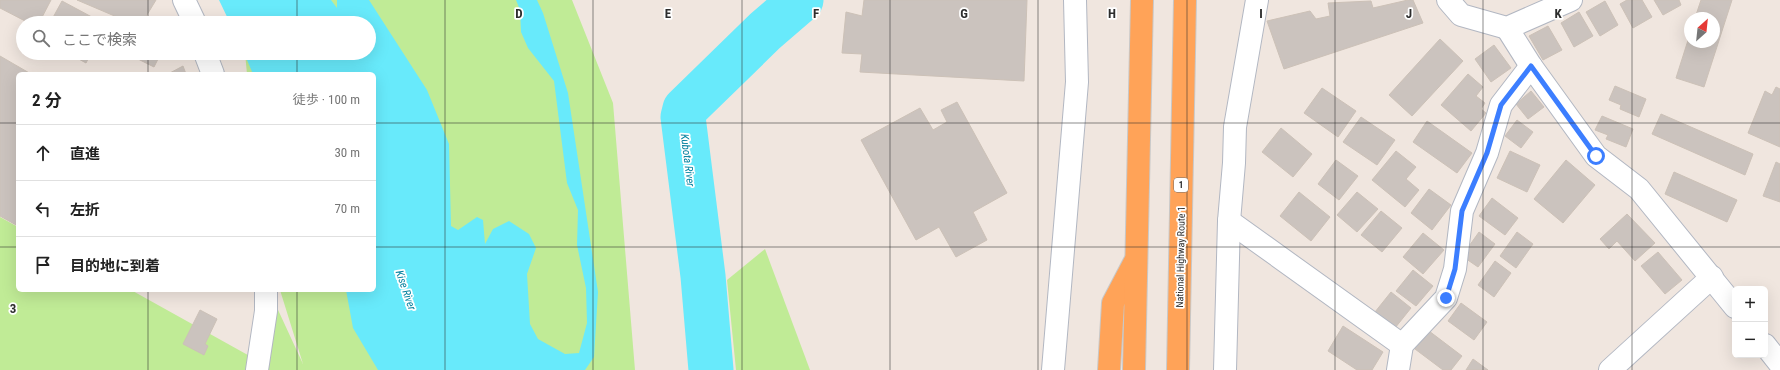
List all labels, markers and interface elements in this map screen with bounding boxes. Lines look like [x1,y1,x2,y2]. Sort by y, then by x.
text: D [515,6,523,21]
text: E [665,6,672,21]
text: F [813,6,819,21]
text: G [960,6,968,21]
text: H [1108,6,1116,21]
text: I [1259,6,1263,21]
text: J [1406,6,1412,21]
text: K [1554,6,1562,21]
north arrow [1684,12,1720,48]
search box [16,16,376,60]
icon: search [30,27,52,49]
text: ここで検索 [62,31,137,49]
text: 2 分 [32,90,62,110]
text: 徒歩 · 100 m [293,92,360,107]
water label: Kubota River [678,133,697,188]
icon: ahead [32,142,54,164]
text: 直進 [70,145,100,163]
text: 30 m [334,145,360,160]
route start [1587,147,1605,165]
road number: 1 [1174,178,1188,192]
icon: left [32,198,54,220]
text: 左折 [70,201,100,219]
text: 70 m [334,201,360,216]
street label: National Highway Route 1 [1174,206,1187,308]
icon: arrive [32,254,54,276]
text: 目的地に到着 [70,257,160,275]
water label: Kise River [393,268,419,313]
map controls [1732,286,1768,358]
button: + [1732,286,1768,322]
route end [1437,289,1455,307]
text: 3 [10,301,16,316]
button: − [1732,322,1768,358]

